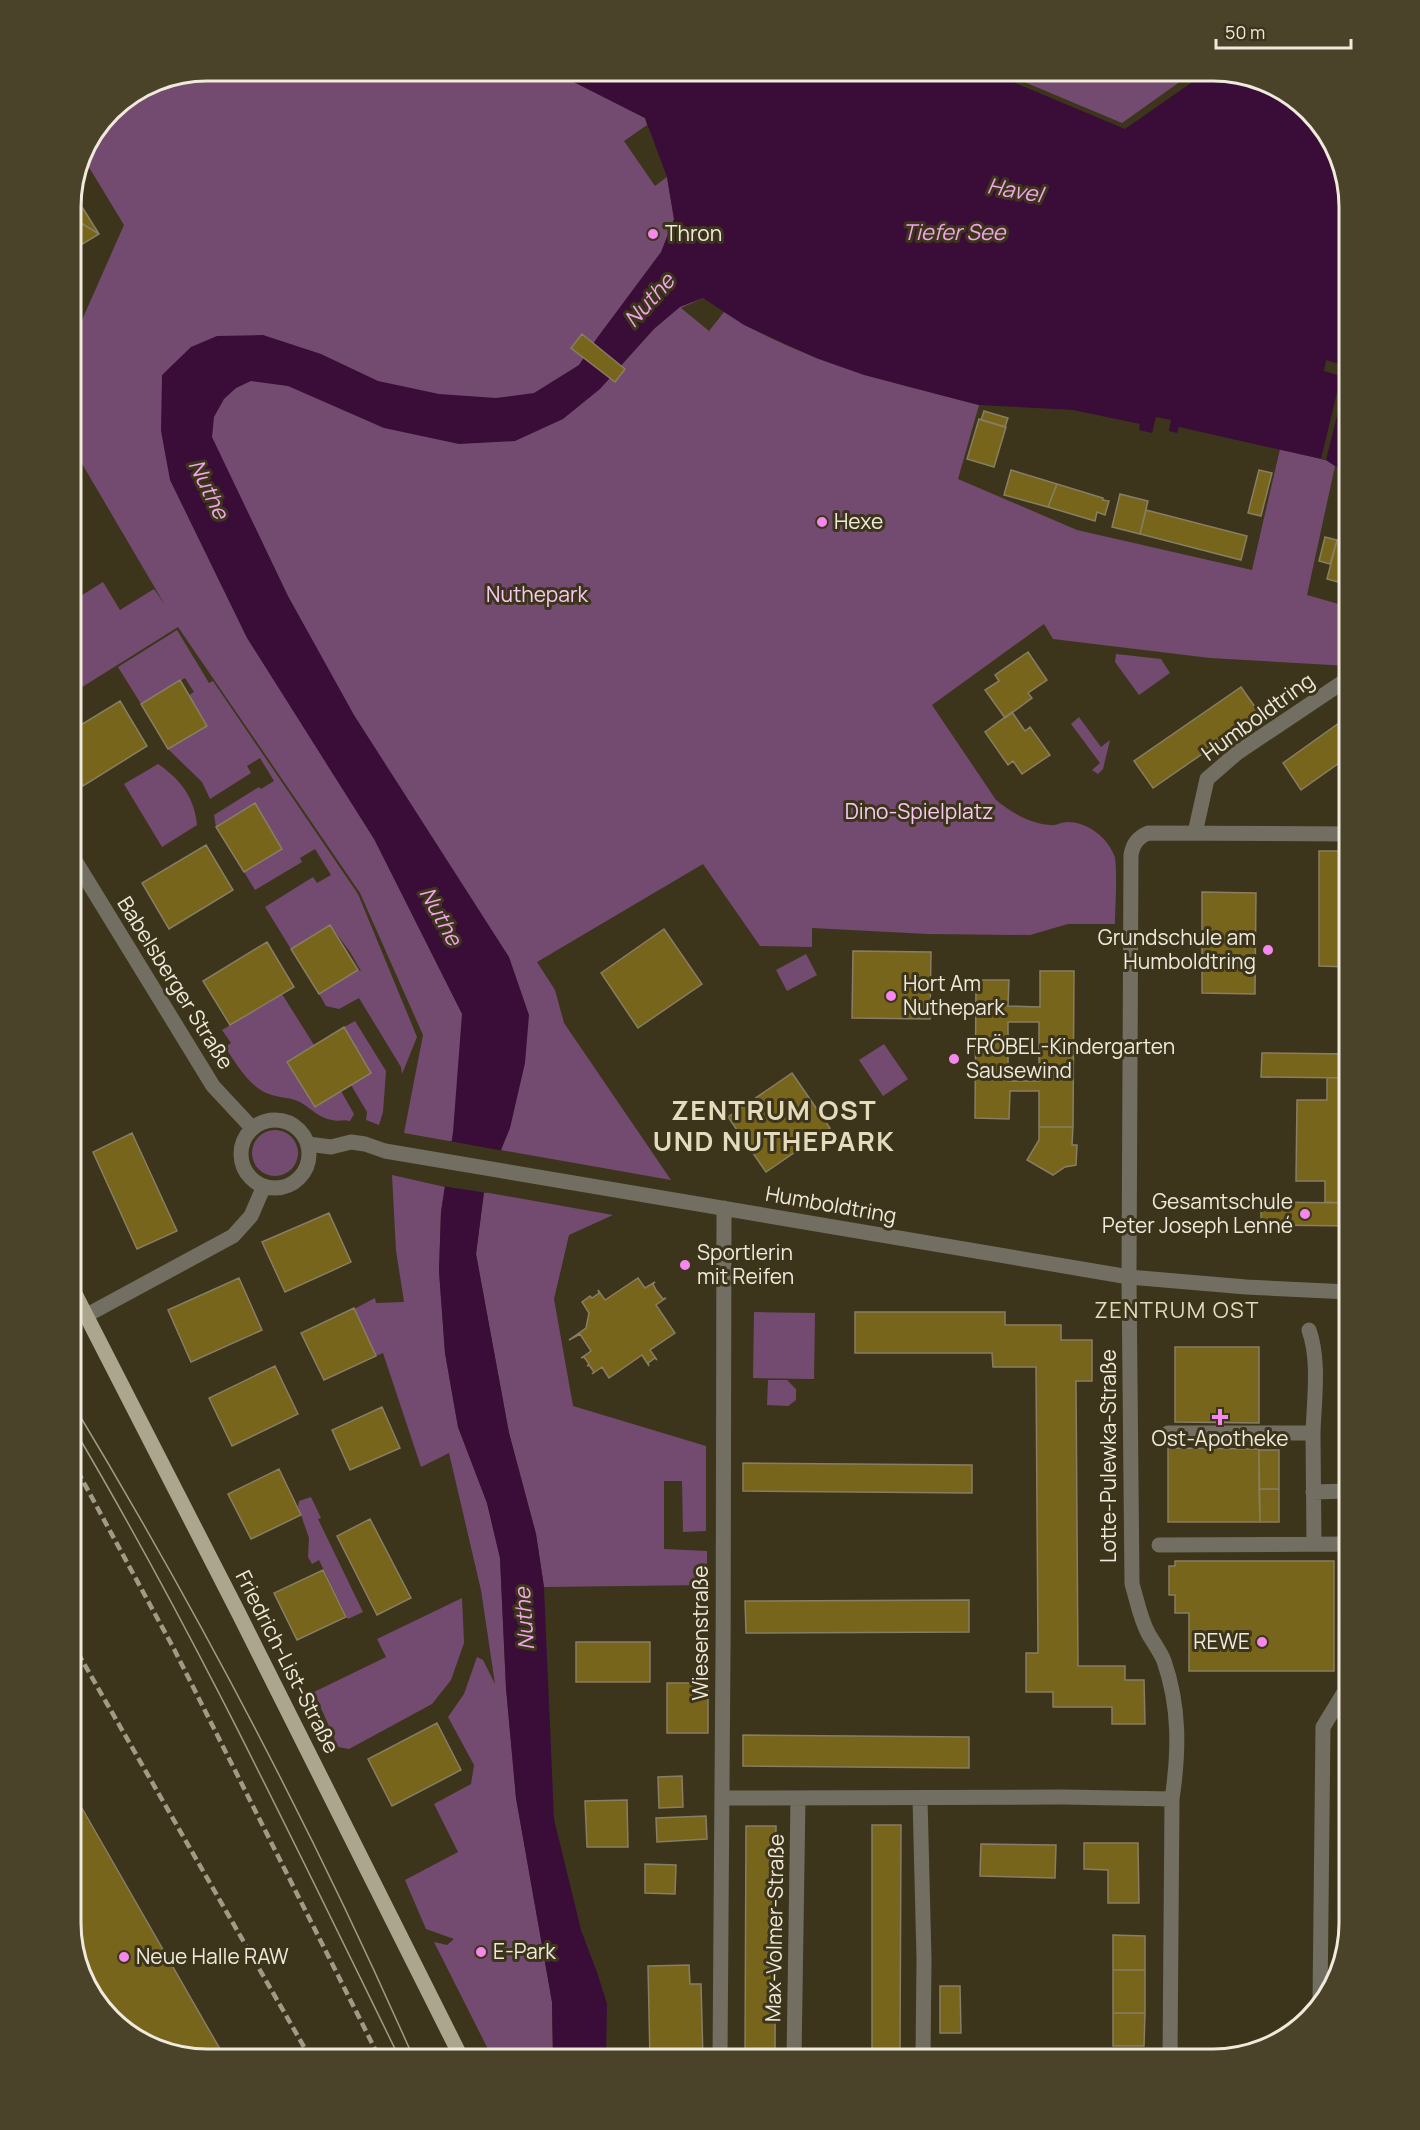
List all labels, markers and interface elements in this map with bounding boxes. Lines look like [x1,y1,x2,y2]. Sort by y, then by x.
scale bar [1216,12,1351,50]
text: 50 m [1225,20,1265,44]
water label: Havel [985,170,1048,210]
water label: Tiefer See [903,217,1007,247]
place label: Thron [665,219,722,247]
marker: Thron [646,227,660,241]
water label: Nuthe [617,266,682,333]
water label: Nuthe [182,454,237,525]
place label: Hexe [834,507,883,535]
marker: Hexe [815,515,829,529]
park label: Nuthepark [486,580,588,608]
street label: Humboldtring [1196,666,1319,767]
park label: Dino-Spielplatz [845,797,993,825]
water label: Nuthe [413,881,470,952]
street label: Babelsberger Straße [111,891,240,1074]
place label: Grundschule am Humboldtring [1098,923,1256,975]
marker: Grundschule am Humboldtring [1261,943,1275,957]
place label: Hort Am Nuthepark [903,969,1005,1021]
marker: Hort Am Nuthepark [884,989,898,1003]
place label: FRÖBEL-Kindergarten Sausewind [966,1032,1175,1084]
marker: FRÖBEL-Kindergarten Sausewind [947,1052,961,1066]
district label: ZENTRUM OST UND NUTHEPARK [653,1091,895,1159]
street label: Humboldtring [763,1179,899,1229]
place label: Gesamtschule Peter Joseph Lenné [1102,1187,1293,1239]
marker: Gesamtschule Peter Joseph Lenné [1298,1207,1312,1221]
place label: Sportlerin mit Reifen [697,1238,794,1290]
marker: Sportlerin mit Reifen [678,1258,692,1272]
district label: ZENTRUM OST [1094,1295,1260,1325]
street label: Lotte-Pulewka-Straße [1094,1349,1122,1563]
marker: Ost-Apotheke [1213,1410,1227,1424]
place label: Ost-Apotheke [1152,1424,1288,1452]
street label: Friedrich-List-Straße [230,1565,346,1758]
street label: Wiesenstraße [686,1566,714,1700]
water label: Nuthe [507,1585,541,1651]
place label: REWE [1193,1627,1250,1655]
marker: REWE [1255,1635,1269,1649]
street label: Max-Volmer-Straße [758,1834,790,2022]
place label: E-Park [493,1937,556,1965]
place label: Neue Halle RAW [136,1942,289,1970]
marker: E-Park [474,1945,488,1959]
marker: Neue Halle RAW [117,1950,131,1964]

